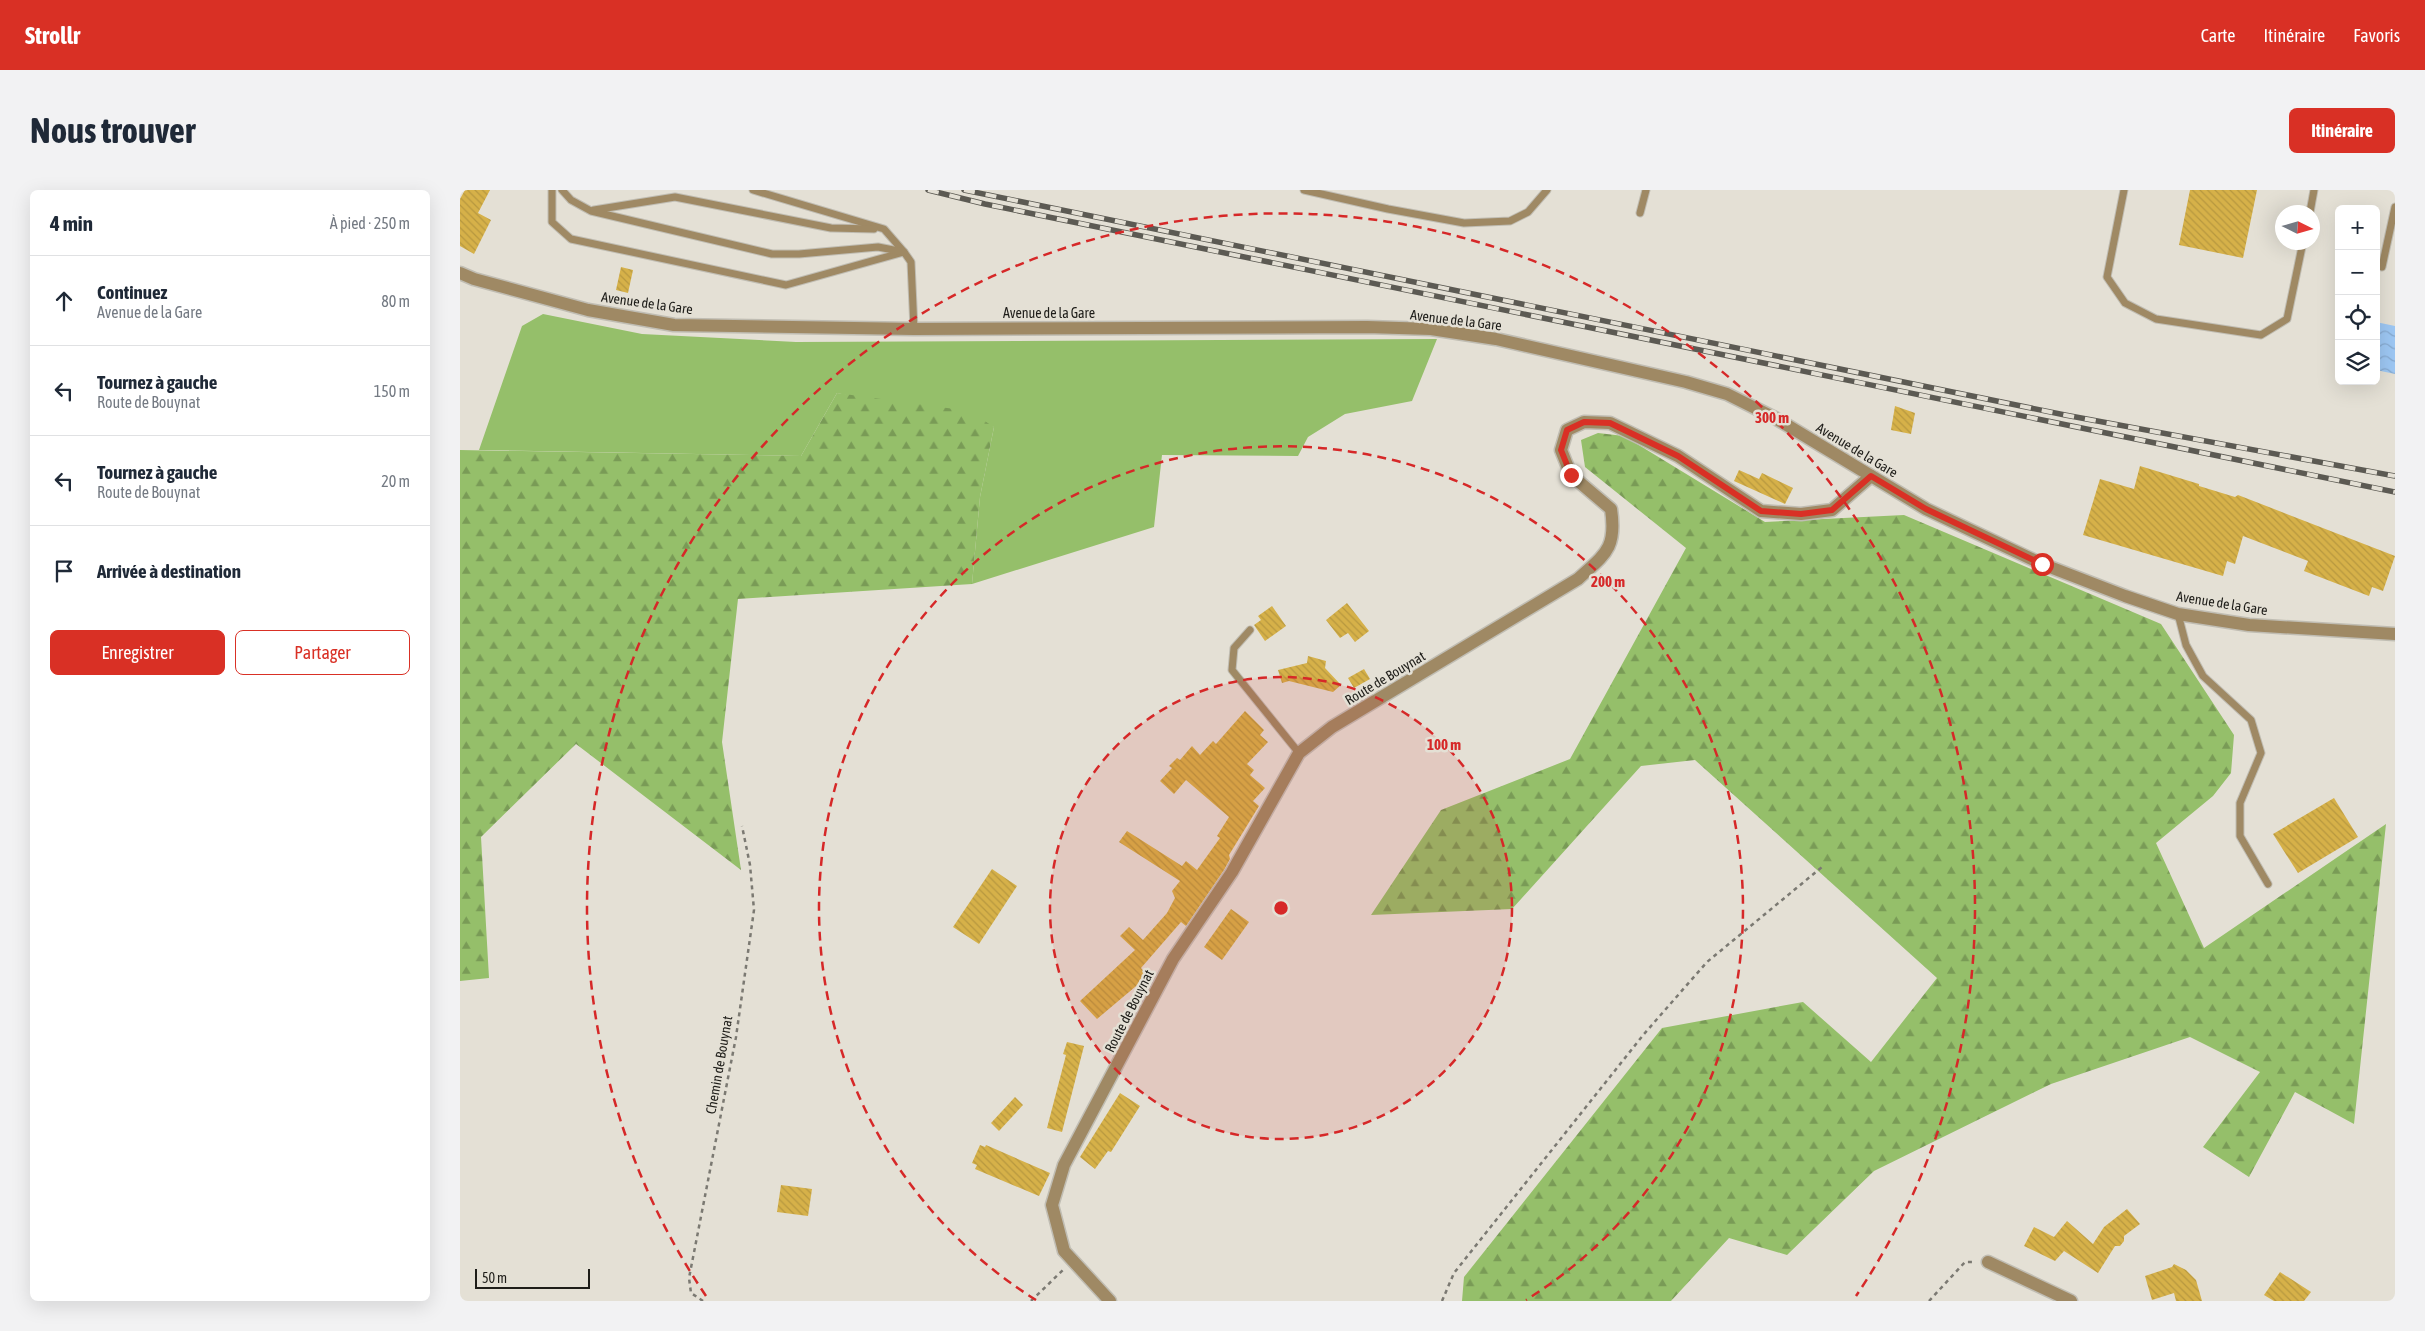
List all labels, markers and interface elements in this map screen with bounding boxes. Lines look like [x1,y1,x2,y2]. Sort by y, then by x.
text: Strollr [25,22,80,49]
text: Carte [2201,25,2235,46]
text: Itinéraire [2263,25,2325,46]
text: Favoris [2353,25,2400,46]
button: Itinéraire [2289,108,2395,153]
text: Nous trouver [30,110,195,150]
north arrow [2275,205,2320,250]
map controls [2335,205,2380,385]
button: + [2335,205,2380,250]
text: 4 min [50,211,93,235]
text: À pied · 250 m [330,214,410,232]
button: − [2335,250,2380,295]
text: Continuez [97,281,167,303]
icon: ahead [50,287,78,315]
street label: Avenue de la Gare [600,289,694,317]
text: 80 m [381,292,410,310]
button: locate [2335,295,2380,340]
text: Avenue de la Gare [97,303,202,321]
street label: Avenue de la Gare [1003,305,1095,321]
street label: Avenue de la Gare [1409,306,1503,334]
button: layers [2335,340,2380,385]
text: Tournez à gauche [97,371,217,393]
icon: left [50,377,78,405]
text: 150 m [374,382,410,400]
text: Route de Bouynat [97,393,200,411]
text: 300 m [1755,409,1789,426]
street label: Avenue de la Gare [1813,419,1901,481]
text: Tournez à gauche [97,461,217,483]
route end [1560,464,1583,487]
icon: left [50,467,78,495]
text: 20 m [381,472,410,490]
text: Route de Bouynat [97,483,200,501]
route start [2031,553,2054,576]
icon: arrive [50,557,78,585]
text: Arrivée à destination [97,560,241,582]
text: 200 m [1591,573,1625,590]
street label: Avenue de la Gare [2175,588,2269,618]
button: Enregistrer [50,630,225,675]
button: Partager [235,630,410,675]
street label: Route de Bouynat [1342,648,1428,708]
text: 100 m [1427,736,1461,753]
centre of rings [1272,899,1290,917]
street label: Route de Bouynat [1101,967,1157,1055]
street label: Chemin de Bouynat [702,1015,736,1115]
scale bar [475,1266,590,1289]
text: 50 m [482,1270,507,1286]

